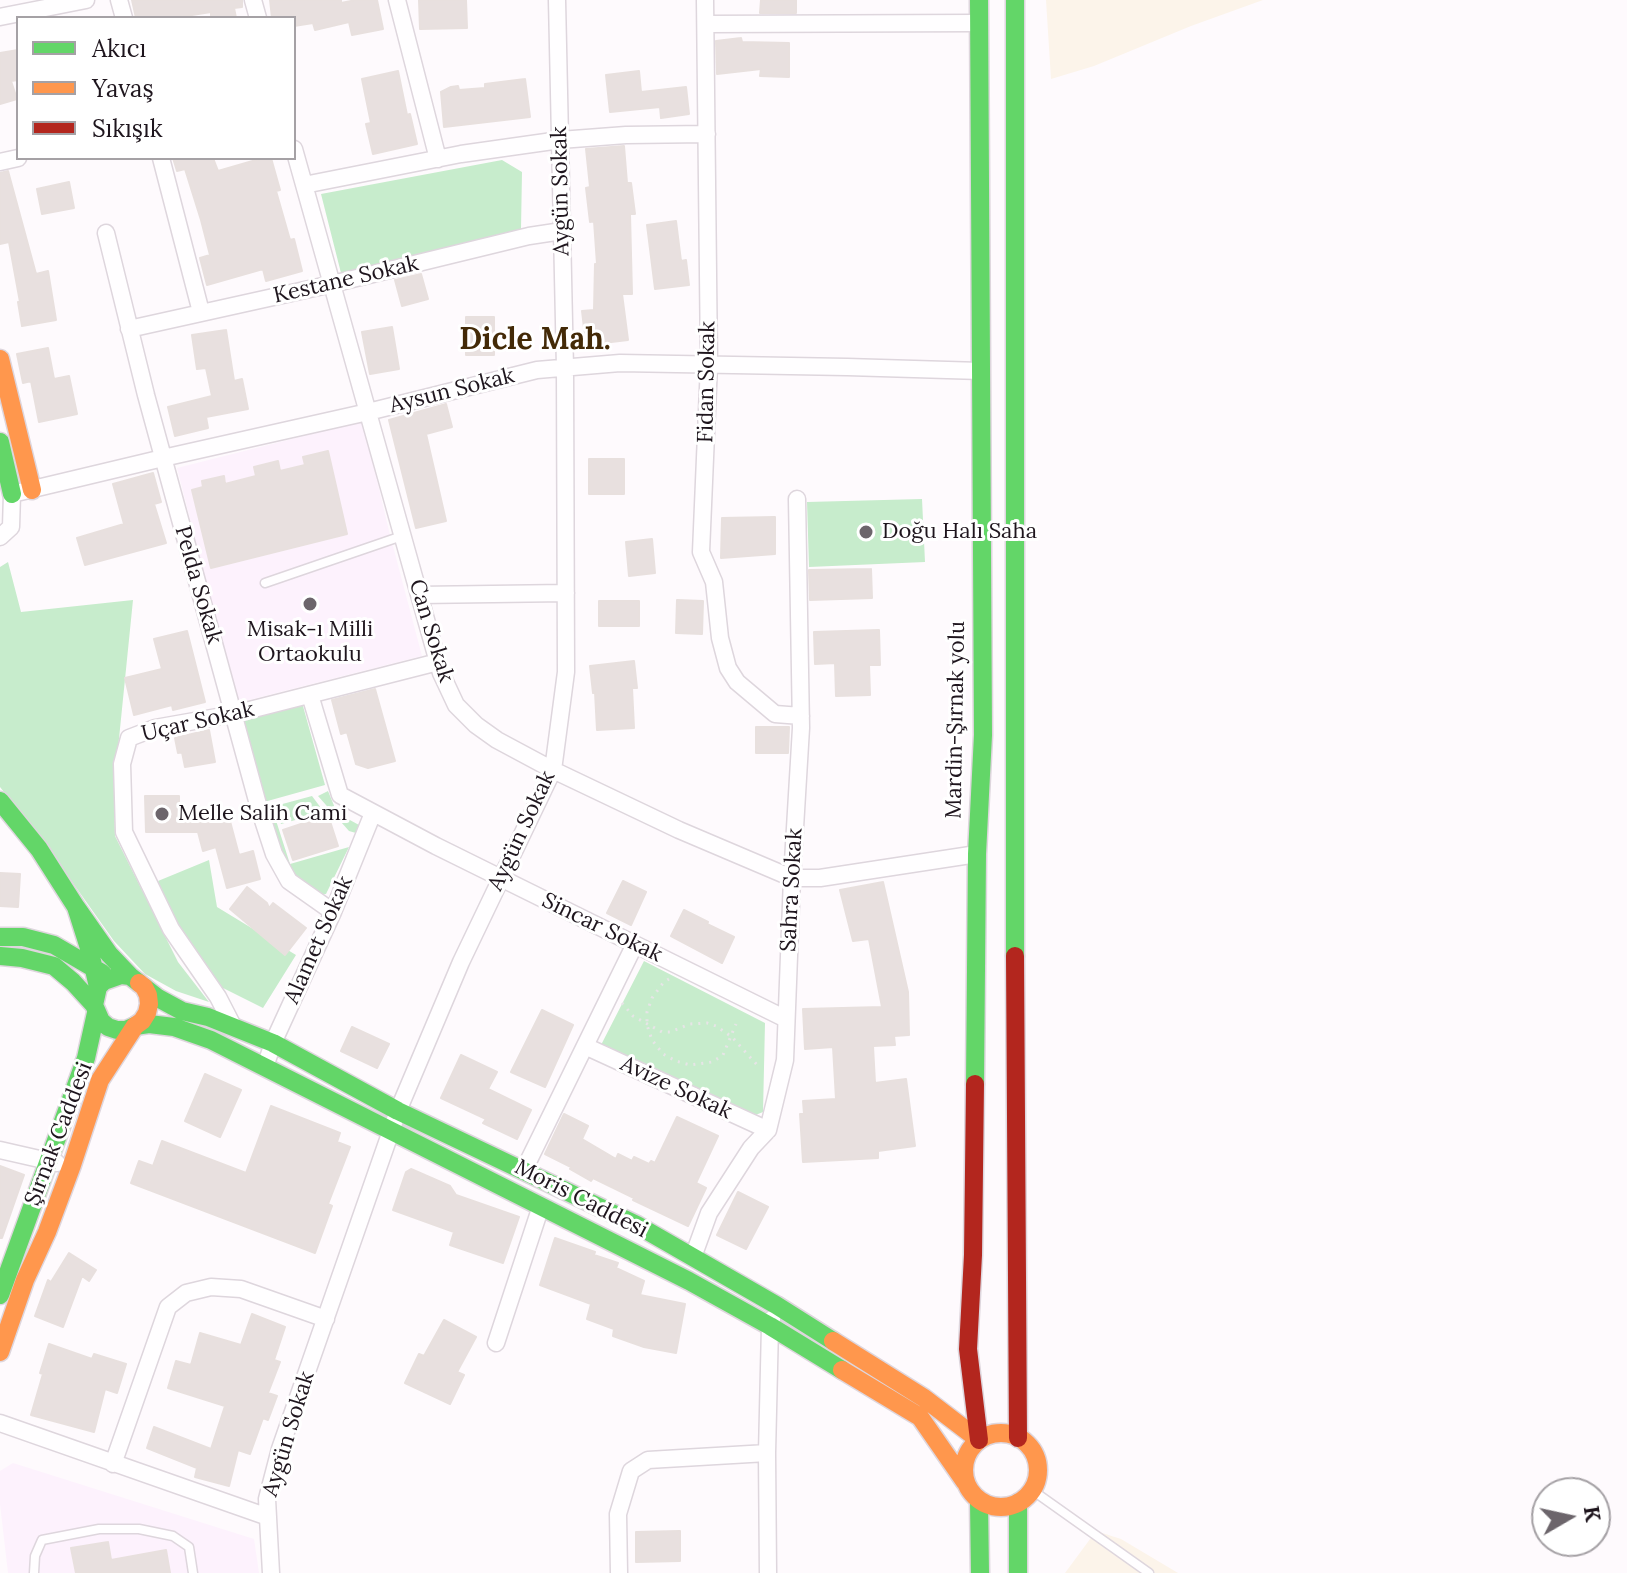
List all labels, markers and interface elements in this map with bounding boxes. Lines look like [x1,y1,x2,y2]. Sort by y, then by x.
legend [16,16,296,160]
text: Akıcı [92,33,146,64]
text: Yavaş [92,73,154,104]
text: Sıkışık [92,113,163,144]
street label: Aygün Sokak [547,126,575,256]
street label: Kestane Sokak [271,250,421,310]
street label: Fidan Sokak [693,321,721,443]
district label: Dicle Mah. [459,322,611,358]
street label: Aysun Sokak [387,363,517,419]
place label: Doğu Halı Saha [882,519,1037,545]
street label: Pelda Sokak [169,523,227,647]
marker: Doğu Halı Saha [857,523,875,541]
street label: Can Sokak [403,576,459,686]
marker: Misak-ı Milli Ortaokulu [301,595,319,613]
place label: Misak-ı Milli Ortaokulu [247,617,373,668]
street label: Mardin-Şırnak yolu [941,621,971,819]
street label: Uçar Sokak [139,696,257,748]
street label: Aygün Sokak [483,767,561,895]
place label: Melle Salih Cami [178,801,347,827]
marker: Melle Salih Cami [153,805,171,823]
street label: Sahra Sokak [776,827,808,953]
street label: Alamet Sokak [279,872,359,1008]
street label: Sincar Sokak [538,888,666,968]
street label: Avize Sokak [616,1051,736,1125]
street label: Şırnak Caddesi [19,1058,99,1210]
street label: Moris Caddesi [510,1154,652,1244]
street label: Aygün Sokak [257,1368,321,1500]
north arrow [1531,1477,1611,1557]
text: K [1578,1504,1608,1523]

